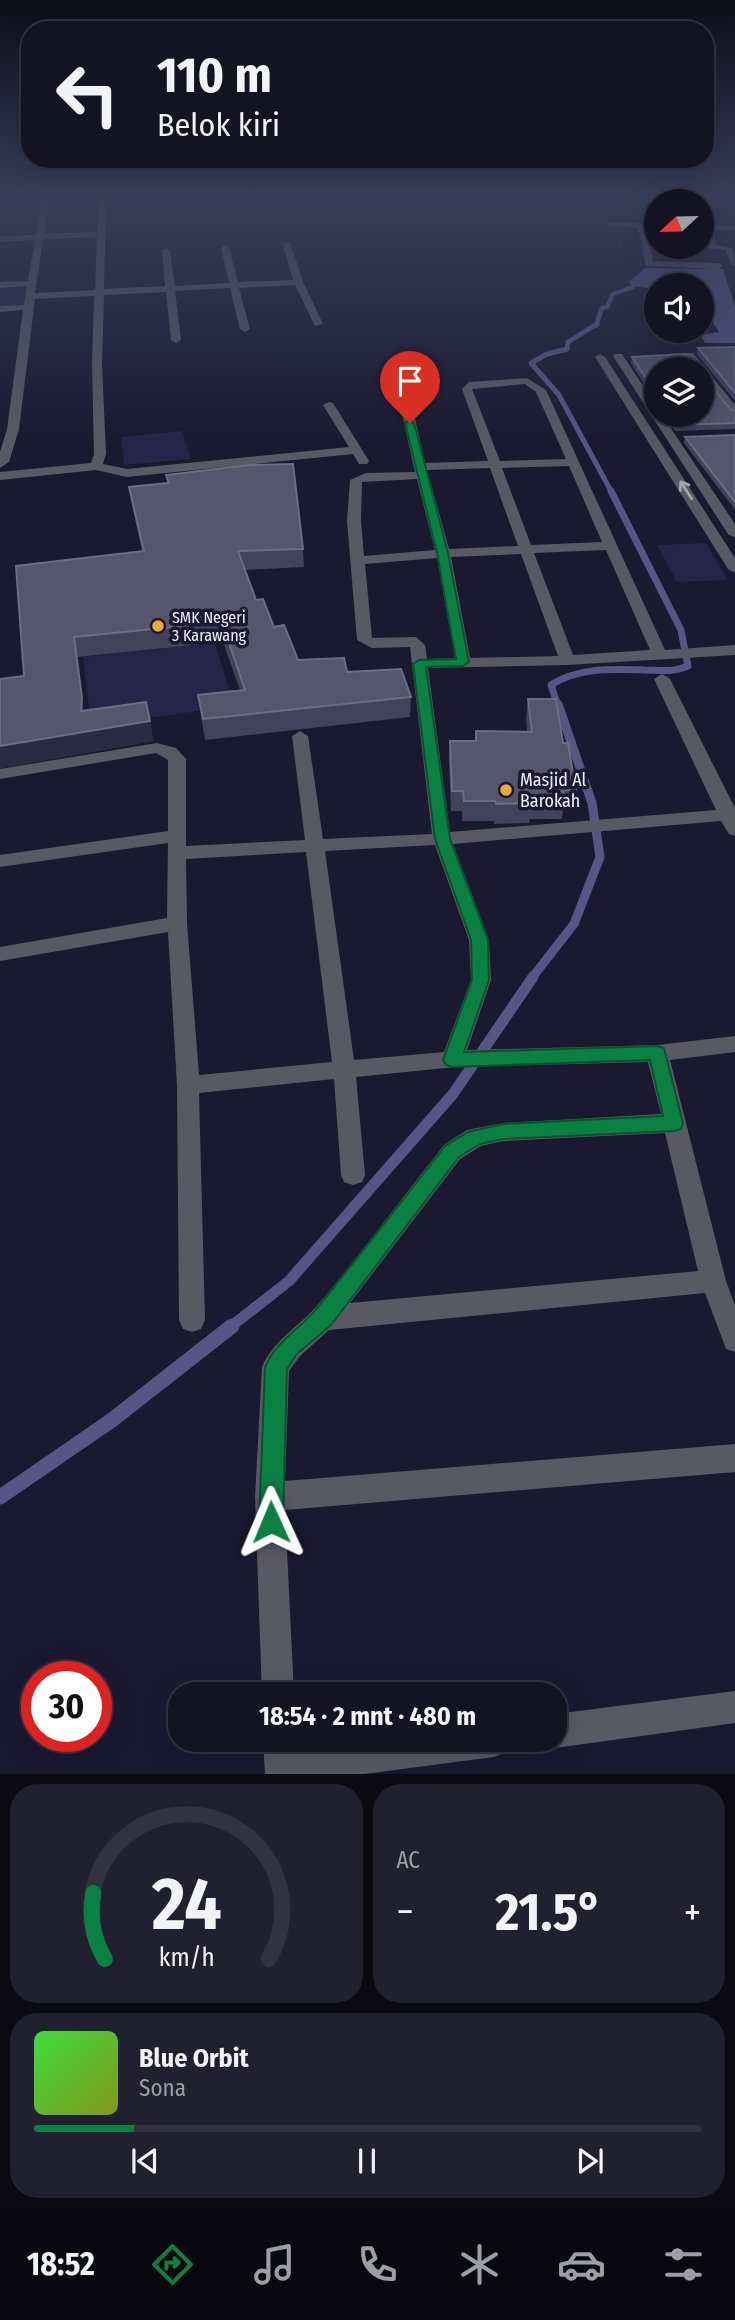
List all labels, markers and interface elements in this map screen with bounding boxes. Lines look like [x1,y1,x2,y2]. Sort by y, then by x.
text: 110 m [157,46,272,105]
icon: left [42,49,133,140]
text: Belok kiri [157,106,280,144]
north arrow [644,189,714,259]
map controls [644,189,714,427]
button: sound [644,273,714,343]
pin [380,351,440,423]
button: layers [644,357,714,427]
icon: arrive [391,362,429,400]
one-way arrow [678,481,693,500]
place label: SMK Negeri 3 Karawang [172,608,247,645]
marker: SMK Negeri 3 Karawang [150,618,166,634]
place label: Masjid Al Barokah [520,769,587,812]
marker: Masjid Al Barokah [498,782,514,798]
position arrow [234,1485,308,1559]
speed limit sign: 30 [21,1661,112,1752]
text: 18:54 · 2 mnt · 480 m [259,1701,476,1732]
text: AC [397,1846,420,1874]
text: 24 [150,1862,221,1949]
text: 21.5° [495,1881,602,1944]
text: − [397,1889,414,1935]
text: + [684,1889,701,1935]
text: km/h [158,1943,214,1973]
text: Blue Orbit [139,2043,249,2074]
text: Sona [139,2074,186,2102]
icon: previous [126,2142,164,2180]
icon: pause [348,2142,386,2180]
icon: next [571,2142,609,2180]
icon: directions [148,2240,197,2289]
icon: music [250,2240,299,2289]
icon: phone [353,2240,402,2289]
icon: climate [455,2240,504,2289]
icon: car [557,2240,606,2289]
icon: filters [659,2240,708,2289]
text: 18:52 [27,2245,95,2283]

